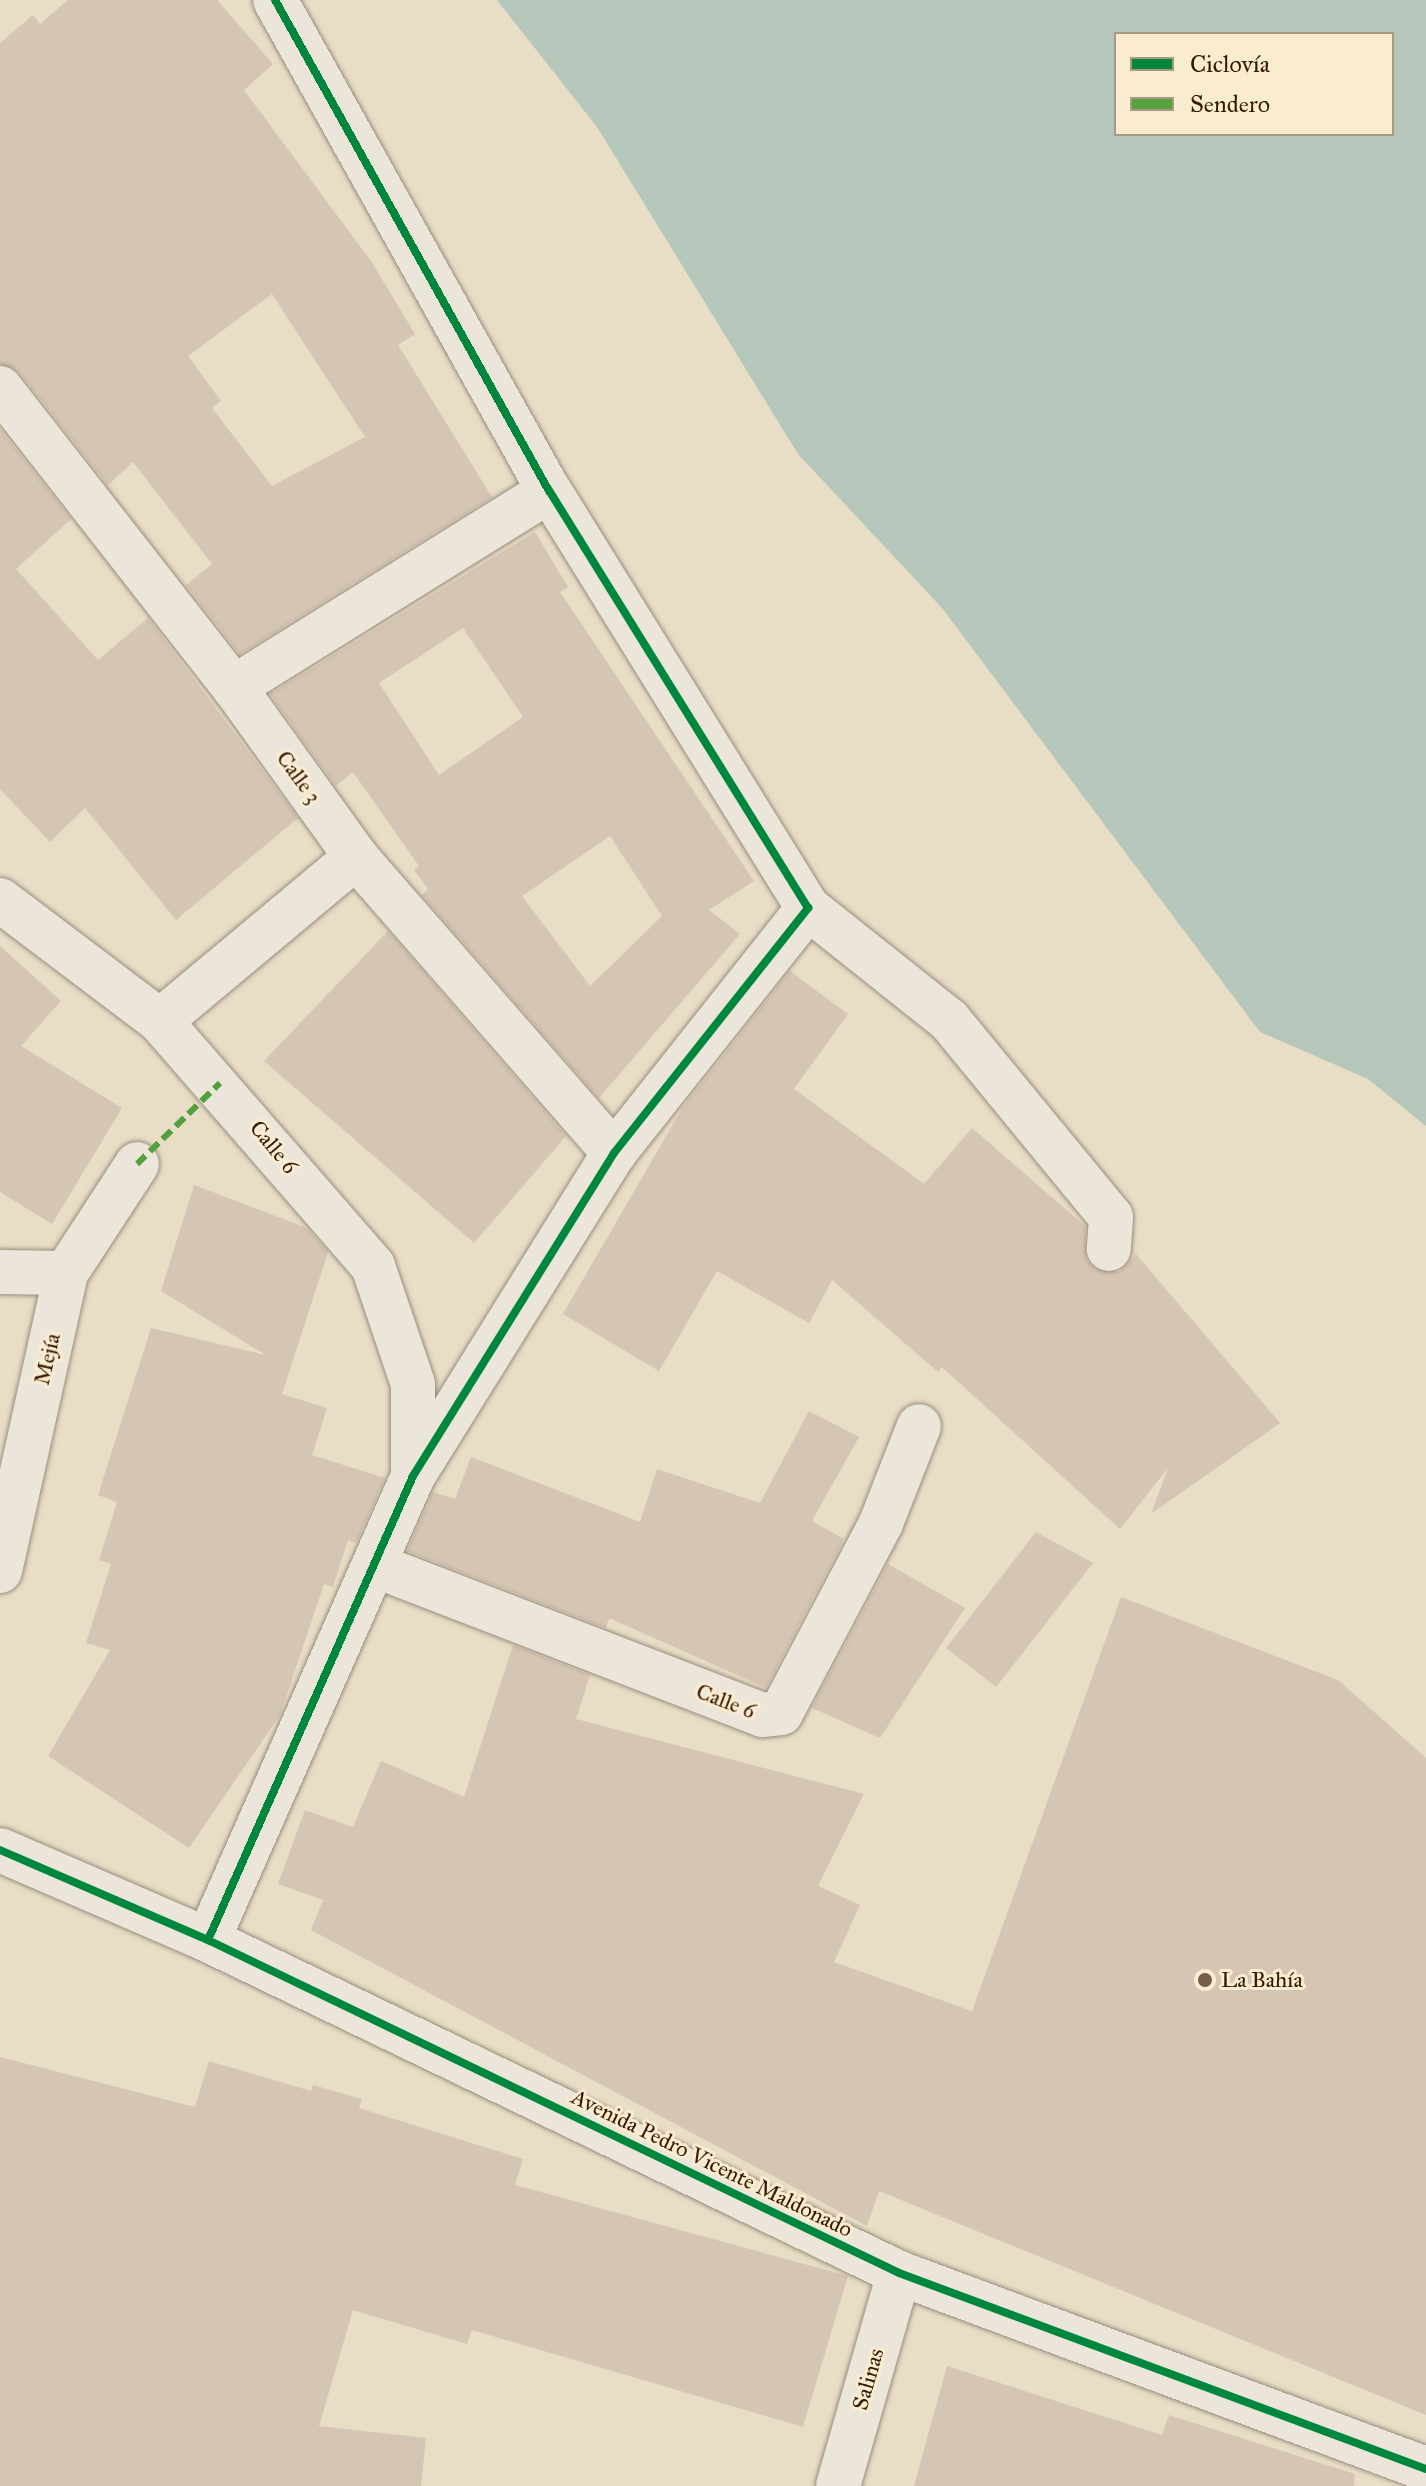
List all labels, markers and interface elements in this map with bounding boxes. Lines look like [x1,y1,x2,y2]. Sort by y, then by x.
legend [1114,32,1394,136]
text: Ciclovía [1190,49,1270,79]
text: Sendero [1190,89,1270,119]
street label: Calle 3 [271,745,327,809]
street label: Calle 6 [244,1115,304,1179]
street label: Mejía [28,1331,66,1387]
street label: Calle 6 [693,1678,759,1724]
place label: La Bahía [1221,1967,1303,1993]
marker: La Bahía [1196,1971,1214,1989]
street label: Avenida Pedro Vicente Maldonado [567,2083,857,2243]
street label: Salinas [847,2345,889,2413]

